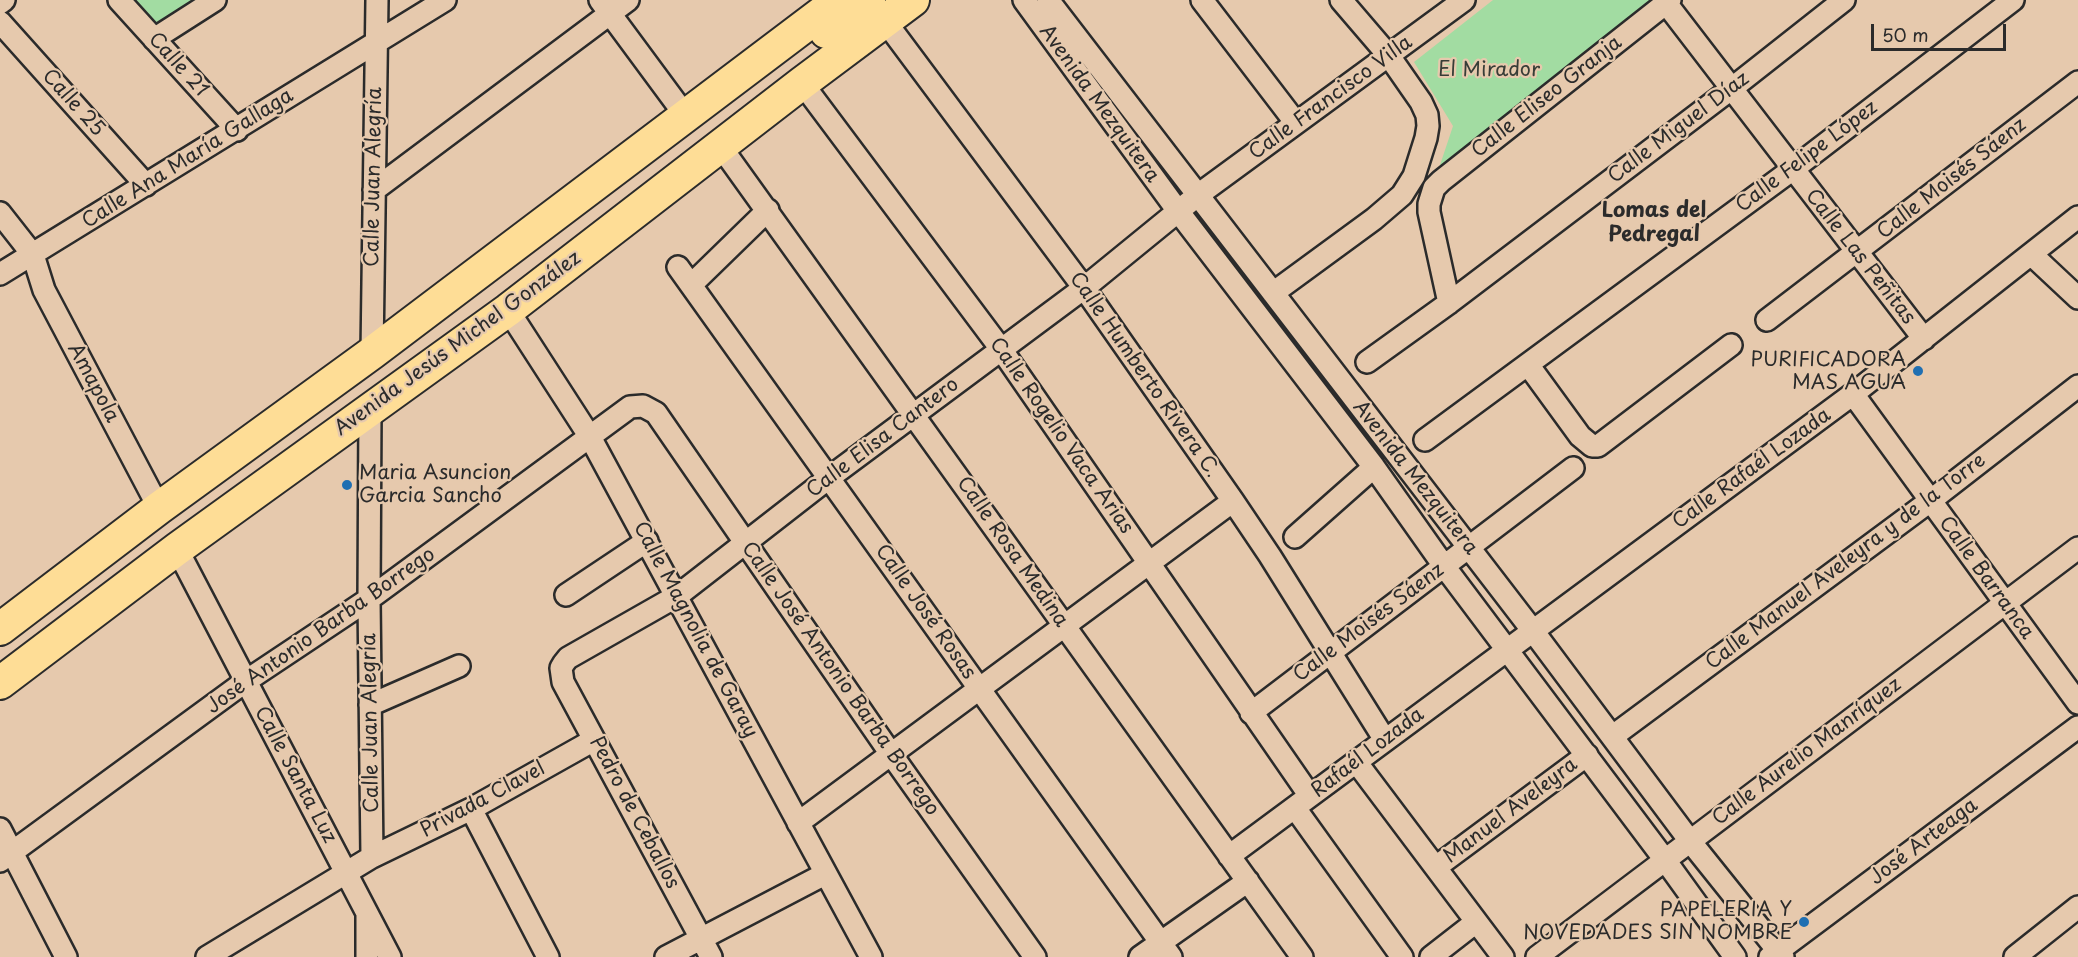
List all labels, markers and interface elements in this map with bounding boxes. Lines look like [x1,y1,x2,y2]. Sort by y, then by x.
scale bar [1874,12,2009,50]
street label: Avenida Mezquitera [1034,21,1164,187]
text: 50 m [1882,21,1929,48]
street label: Calle 21 [143,28,213,102]
street label: Calle Francisco Villa [1245,31,1417,165]
street label: Calle Eliseo Granja [1467,31,1627,163]
park label: El Mirador [1438,58,1540,82]
street label: Calle 25 [37,65,109,141]
street label: Calle Miguel Díaz [1604,67,1754,189]
street label: Calle Ana María Gallaga [78,84,298,234]
street label: Calle Juan Alegría [360,87,388,267]
street label: Calle Felipe López [1732,96,1882,218]
street label: Calle Moisés Sáenz [1873,113,2031,245]
street label: Calle Las Peñitas [1800,185,1920,329]
district label: Lomas del Pedregal [1602,198,1706,248]
street label: Avenida Jesús Michel González [330,247,586,441]
street label: Calle Humberto Rivera C. [1064,268,1224,482]
street label: Calle Rogelio Vaca Arias [984,333,1138,539]
street label: Amapola [62,339,124,427]
place label: PURIFICADORA MAS AGUA [1751,348,1906,395]
marker: PURIFICADORA MAS AGUA [1911,364,1925,378]
street label: Calle Elisa Cantero [802,373,964,503]
street label: Avenida Mezquitera [1347,396,1483,560]
street label: Calle Rafaél Lozada [1668,404,1836,534]
street label: Calle Manuel Aveleyra y de la Torre [1701,449,1991,675]
place label: Maria Asuncion Garcia Sancho [359,461,511,508]
street label: Calle Rosa Medina [951,472,1073,632]
marker: Maria Asuncion Garcia Sancho [340,478,354,492]
street label: Calle Barranca [1933,512,2039,644]
street label: Calle Magnolia de Garay [628,518,762,742]
street label: Calle José Antonio Barba Borrego [736,537,944,821]
street label: Calle José Rosas [870,540,980,684]
street label: José Antonio Barba Borrego [202,543,440,719]
street label: Calle Moisés Sáenz [1289,559,1449,687]
street label: Calle Juan Alegría [357,633,385,813]
street label: Calle Aurelio Manríquez [1708,673,1906,831]
street label: Calle Santa Luz [249,702,341,848]
street label: Rafaél Lozada [1307,703,1429,803]
street label: Pedro de Ceballos [584,733,684,893]
street label: Manuel Aveleyra [1439,753,1583,869]
street label: Privada Clavel [417,757,549,843]
street label: José Arteaga [1865,794,1983,890]
place label: PAPELERIA Y NOVEDADES SIN NOMBRE [1523,898,1792,945]
marker: PAPELERIA Y NOVEDADES SIN NOMBRE [1797,915,1811,929]

